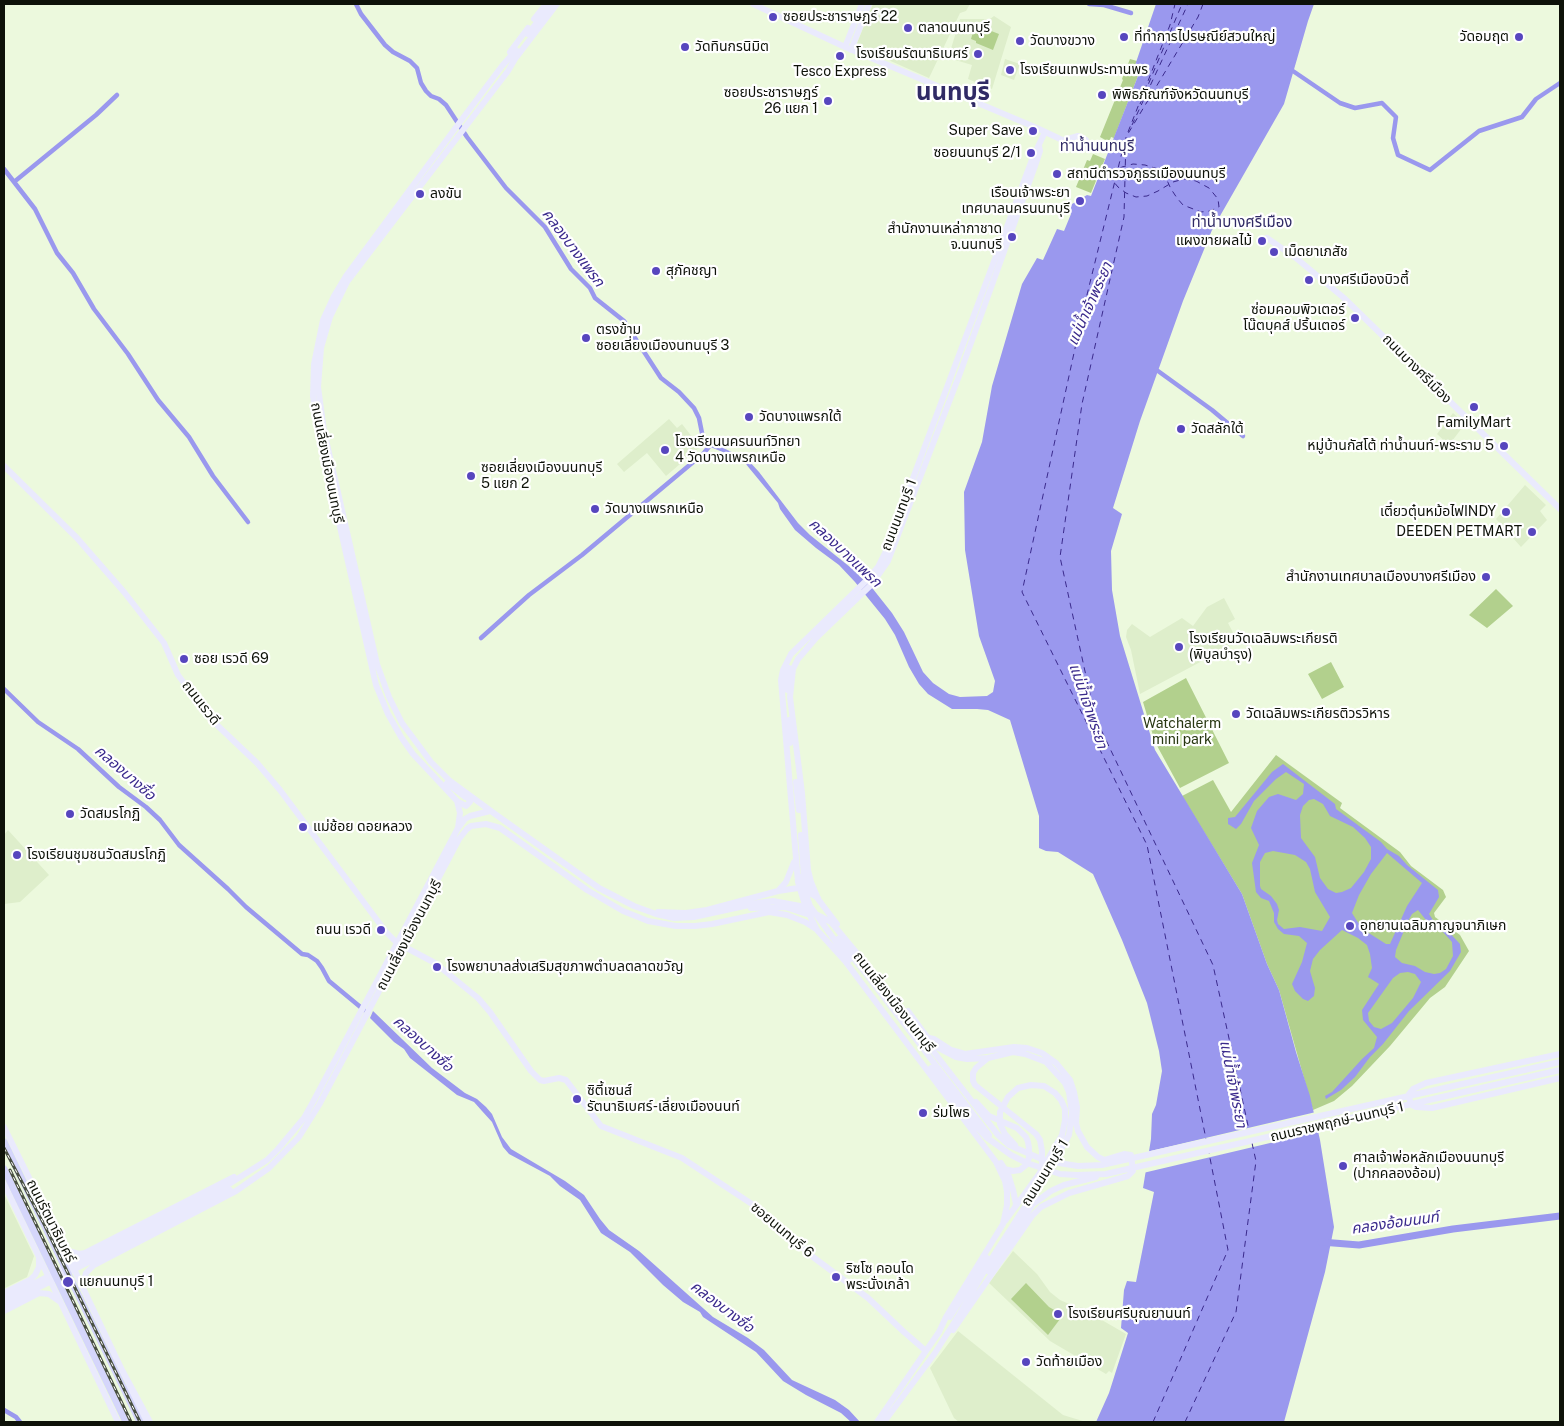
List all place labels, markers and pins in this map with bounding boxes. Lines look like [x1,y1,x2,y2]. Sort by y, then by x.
place label: ซอยประชาราษฎร์ 22 [783,9,897,25]
marker: ซอยประชาราษฎร์ 22 [767,11,779,23]
place label: ตลาดนนทบุรี [918,20,990,36]
marker: ตลาดนนทบุรี [902,22,914,34]
place label: ที่ทำการไปรษณีย์สวนใหญ่ [1134,29,1276,45]
place label: วัดอมฤต [1460,29,1509,45]
marker: ที่ทำการไปรษณีย์สวนใหญ่ [1118,31,1130,43]
marker: วัดอมฤต [1513,31,1525,43]
place label: วัดบางขวาง [1030,33,1095,49]
marker: วัดบางขวาง [1014,35,1026,47]
place label: วัดทินกรนิมิต [695,39,769,55]
marker: วัดทินกรนิมิต [679,41,691,53]
place label: โรงเรียนรัตนาธิเบศร์ [856,46,968,62]
marker: โรงเรียนรัตนาธิเบศร์ [972,48,984,60]
marker: Tesco Express [834,50,846,62]
place label: โรงเรียนเทพประทานพร [1020,62,1148,78]
place label: Tesco Express [793,64,887,80]
marker: โรงเรียนเทพประทานพร [1004,64,1016,76]
place label: ซอยประชาราษฎร์ 26 แยก 1 [724,85,818,118]
place label: พิพิธภัณฑ์จังหวัดนนทบุรี [1112,87,1249,103]
marker: พิพิธภัณฑ์จังหวัดนนทบุรี [1096,89,1108,101]
marker: ซอยประชาราษฎร์ 26 แยก 1 [822,95,834,107]
place label: Super Save [949,123,1023,139]
marker: Super Save [1027,125,1039,137]
place label: ซอยนนทบุรี 2/1 [934,145,1021,161]
marker: ซอยนนทบุรี 2/1 [1025,147,1037,159]
place label: สถานีตำรวจภูธรเมืองนนทบุรี [1067,166,1226,182]
marker: สถานีตำรวจภูธรเมืองนนทบุรี [1051,168,1063,180]
place label: เรือนเจ้าพระยา เทศบาลนครนนทบุรี [961,185,1070,218]
place label: ลงขัน [430,186,462,202]
marker: ลงขัน [414,188,426,200]
marker: เรือนเจ้าพระยา เทศบาลนครนนทบุรี [1074,195,1086,207]
place label: สำนักงานเหล่ากาชาด จ.นนทบุรี [887,221,1002,253]
marker: สำนักงานเหล่ากาชาด จ.นนทบุรี [1006,231,1018,243]
place label: แผงขายผลไม้ [1176,233,1252,249]
marker: แผงขายผลไม้ [1256,235,1268,247]
place label: เม็ดยาเภสัช [1284,244,1348,260]
marker: เม็ดยาเภสัช [1268,246,1280,258]
place label: สุภัคชญา [666,263,717,279]
marker: สุภัคชญา [650,265,662,277]
place label: บางศรีเมืองบิวตี้ [1319,272,1409,288]
marker: บางศรีเมืองบิวตี้ [1303,274,1315,286]
place label: ซ่อมคอมพิวเตอร์ โน๊ตบุคส์ ปริ้นเตอร์ [1243,302,1345,334]
marker: ซ่อมคอมพิวเตอร์ โน๊ตบุคส์ ปริ้นเตอร์ [1349,312,1361,324]
place label: ตรงข้าม ซอยเลี่ยงเมืองนทนบุรี 3 [596,322,729,354]
marker: ตรงข้าม ซอยเลี่ยงเมืองนทนบุรี 3 [580,332,592,344]
marker: FamilyMart [1468,401,1480,413]
place label: วัดบางแพรกใต้ [759,409,842,425]
marker: วัดบางแพรกใต้ [743,411,755,423]
place label: FamilyMart [1437,415,1511,431]
place label: วัดสลักใต้ [1191,421,1244,437]
marker: วัดสลักใต้ [1175,423,1187,435]
place label: โรงเรียนนครนนท์วิทยา 4 วัดบางแพรกเหนือ [675,434,800,467]
place label: หมู่บ้านกัสโต้ ท่าน้ำนนท์-พระราม 5 [1307,438,1494,454]
marker: หมู่บ้านกัสโต้ ท่าน้ำนนท์-พระราม 5 [1498,440,1510,452]
marker: โรงเรียนนครนนท์วิทยา 4 วัดบางแพรกเหนือ [659,444,671,456]
place label: ซอยเลี่ยงเมืองนนทบุรี 5 แยก 2 [481,460,602,492]
marker: ซอยเลี่ยงเมืองนนทบุรี 5 แยก 2 [465,470,477,482]
place label: วัดบางแพรกเหนือ [605,501,704,517]
marker: วัดบางแพรกเหนือ [589,503,601,515]
place label: เตี๋ยวตุ๋นหม้อไฟINDY [1380,504,1496,520]
marker: เตี๋ยวตุ๋นหม้อไฟINDY [1500,506,1512,518]
place label: DEEDEN PETMART [1396,524,1522,540]
marker: DEEDEN PETMART [1526,526,1538,538]
place label: สำนักงานเทศบาลเมืองบางศรีเมือง [1286,569,1476,585]
marker: สำนักงานเทศบาลเมืองบางศรีเมือง [1480,571,1492,583]
place label: โรงเรียนวัดเฉลิมพระเกียรติ (พิบูลบำรุง) [1189,631,1338,664]
marker: โรงเรียนวัดเฉลิมพระเกียรติ (พิบูลบำรุง) [1173,641,1185,653]
place label: ซอย เรวดี 69 [194,651,269,667]
marker: ซอย เรวดี 69 [178,653,190,665]
place label: วัดเฉลิมพระเกียรติวรวิหาร [1246,706,1390,722]
marker: วัดเฉลิมพระเกียรติวรวิหาร [1230,708,1242,720]
place label: วัดสมรโกฏิ [80,806,140,822]
marker: วัดสมรโกฏิ [64,808,76,820]
place label: แม่ช้อย ดอยหลวง [313,819,413,835]
marker: แม่ช้อย ดอยหลวง [297,821,309,833]
place label: โรงเรียนชุมชนวัดสมรโกฏิ [27,847,166,863]
marker: โรงเรียนชุมชนวัดสมรโกฏิ [11,849,23,861]
place label: อุทยานเฉลิมกาญจนาภิเษก [1360,918,1506,934]
marker: อุทยานเฉลิมกาญจนาภิเษก [1344,920,1356,932]
place label: ถนน เรวดี [316,922,371,938]
marker: ถนน เรวดี [375,924,387,936]
place label: โรงพยาบาลส่งเสริมสุขภาพตำบลตลาดขวัญ [447,959,683,975]
marker: โรงพยาบาลส่งเสริมสุขภาพตำบลตลาดขวัญ [431,961,443,973]
place label: ซิตี้เซนส์ รัตนาธิเบศร์-เลี่ยงเมืองนนท์ [587,1083,740,1116]
marker: ซิตี้เซนส์ รัตนาธิเบศร์-เลี่ยงเมืองนนท์ [571,1093,583,1105]
place label: ร่มโพธ [933,1105,970,1121]
marker: ร่มโพธ [917,1107,929,1119]
place label: ศาลเจ้าพ่อหลักเมืองนนทบุรี (ปากคลองอ้อม) [1353,1150,1504,1182]
marker: ศาลเจ้าพ่อหลักเมืองนนทบุรี (ปากคลองอ้อม) [1337,1160,1349,1172]
place label: ริซโซ คอนโด พระนั่งเกล้า [846,1261,914,1294]
marker: ริซโซ คอนโด พระนั่งเกล้า [830,1271,842,1283]
place label: แยกนนทบุรี 1 [79,1274,153,1290]
marker: แยกนนทบุรี 1 [61,1275,75,1289]
place label: โรงเรียนศรีบุณยานนท์ [1068,1306,1191,1322]
marker: โรงเรียนศรีบุณยานนท์ [1052,1308,1064,1320]
place label: วัดท้ายเมือง [1036,1354,1102,1370]
marker: วัดท้ายเมือง [1020,1356,1032,1368]

